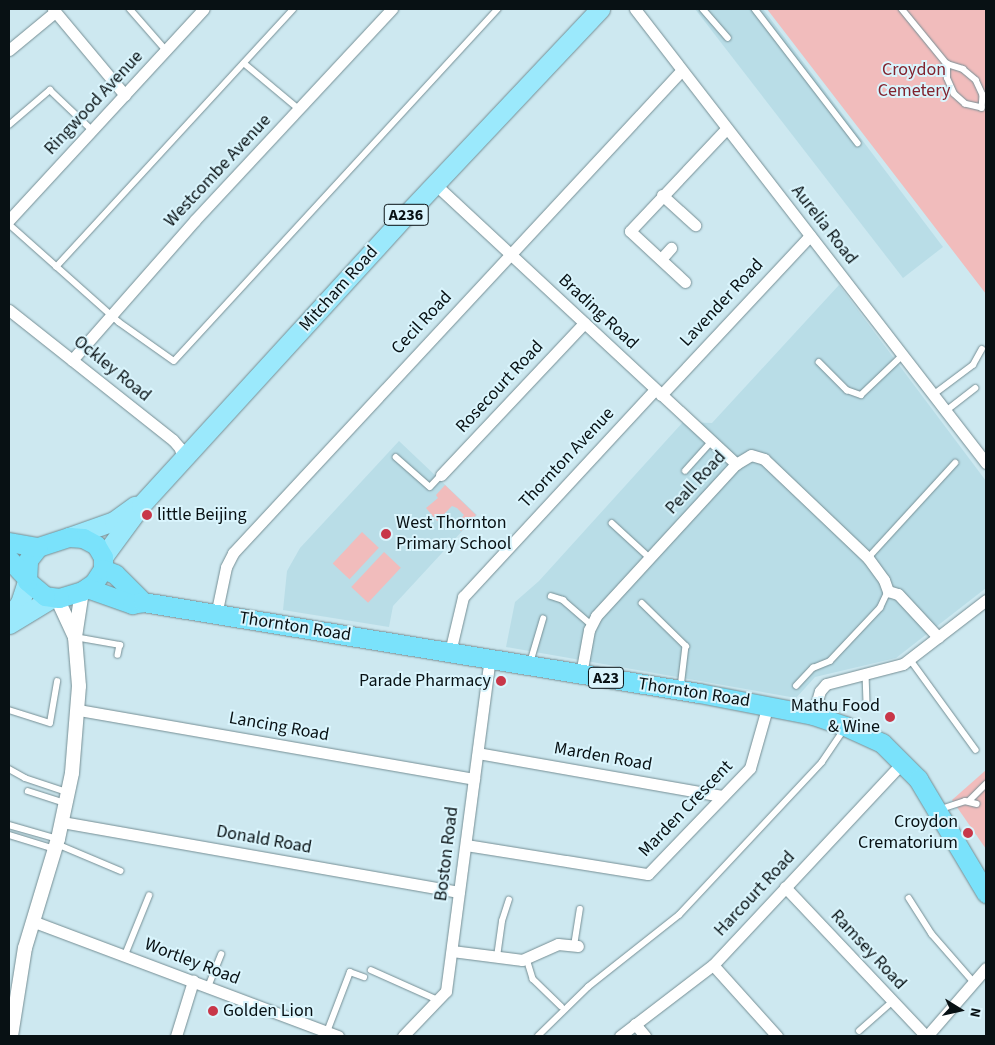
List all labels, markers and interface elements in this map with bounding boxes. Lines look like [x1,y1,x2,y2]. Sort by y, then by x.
street label: Ringwood Avenue [40,46,148,160]
park label: Croydon Cemetery [878,60,950,102]
street label: Westcombe Avenue [160,110,276,232]
street label: Aurelia Road [786,181,862,269]
road number: A236 [384,202,428,228]
street label: Mitcham Road [295,242,383,336]
street label: Lavender Road [676,255,768,351]
street label: Brading Road [554,270,642,354]
street label: Cecil Road [387,287,457,359]
street label: Ockley Road [69,331,155,407]
street label: Rosecourt Road [452,336,548,438]
street label: Thornton Avenue [515,403,619,513]
street label: Peall Road [661,447,731,519]
place label: little Beijing [157,504,247,526]
marker: little Beijing [141,509,153,521]
place label: West Thornton Primary School [396,513,511,556]
marker: West Thornton Primary School [380,528,392,540]
street label: Thornton Road [238,607,352,647]
road number: A23 [587,664,625,691]
place label: Parade Pharmacy [359,670,491,692]
street label: Thornton Road [637,673,751,713]
marker: Parade Pharmacy [495,675,507,687]
place label: Mathu Food & Wine [791,696,880,739]
street label: Lancing Road [227,708,331,746]
marker: Mathu Food & Wine [884,711,896,723]
street label: Marden Road [552,738,654,776]
street label: Marden Crescent [634,756,738,862]
street label: Boston Road [430,805,464,903]
place label: Croydon Crematorium [858,812,958,854]
street label: Donald Road [215,821,313,859]
marker: Croydon Crematorium [962,827,974,839]
street label: Harcourt Road [710,847,800,941]
street label: Ramsey Road [826,906,910,994]
street label: Wortley Road [141,934,243,990]
north arrow [935,985,985,1035]
place label: Golden Lion [223,1000,314,1022]
marker: Golden Lion [207,1005,219,1017]
text: N [964,1006,985,1019]

